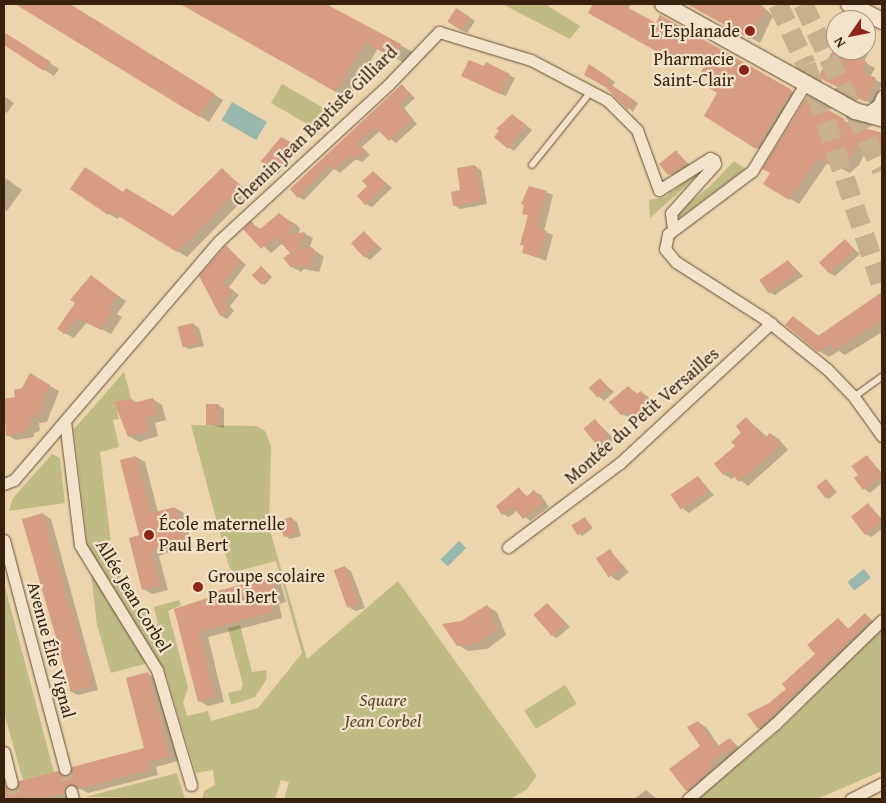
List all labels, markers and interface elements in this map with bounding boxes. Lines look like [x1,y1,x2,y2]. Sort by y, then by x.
north arrow [826,10,876,60]
place label: L'Esplanade [650,20,740,42]
marker: L'Esplanade [744,25,756,37]
text: N [828,33,850,52]
street label: Chemin Jean Baptiste Gilliard [228,42,402,210]
place label: Pharmacie Saint-Clair [653,49,734,92]
marker: Pharmacie Saint-Clair [738,64,750,76]
street label: Montée du Petit Versailles [560,343,724,489]
place label: École maternelle Paul Bert [159,514,285,556]
marker: École maternelle Paul Bert [143,529,155,541]
street label: Allée Jean Corbel [91,536,175,656]
place label: Groupe scolaire Paul Bert [208,566,325,608]
street label: Avenue Élie Vignal [22,579,80,721]
marker: Groupe scolaire Paul Bert [192,581,204,593]
park label: Square Jean Corbel [344,690,422,732]

